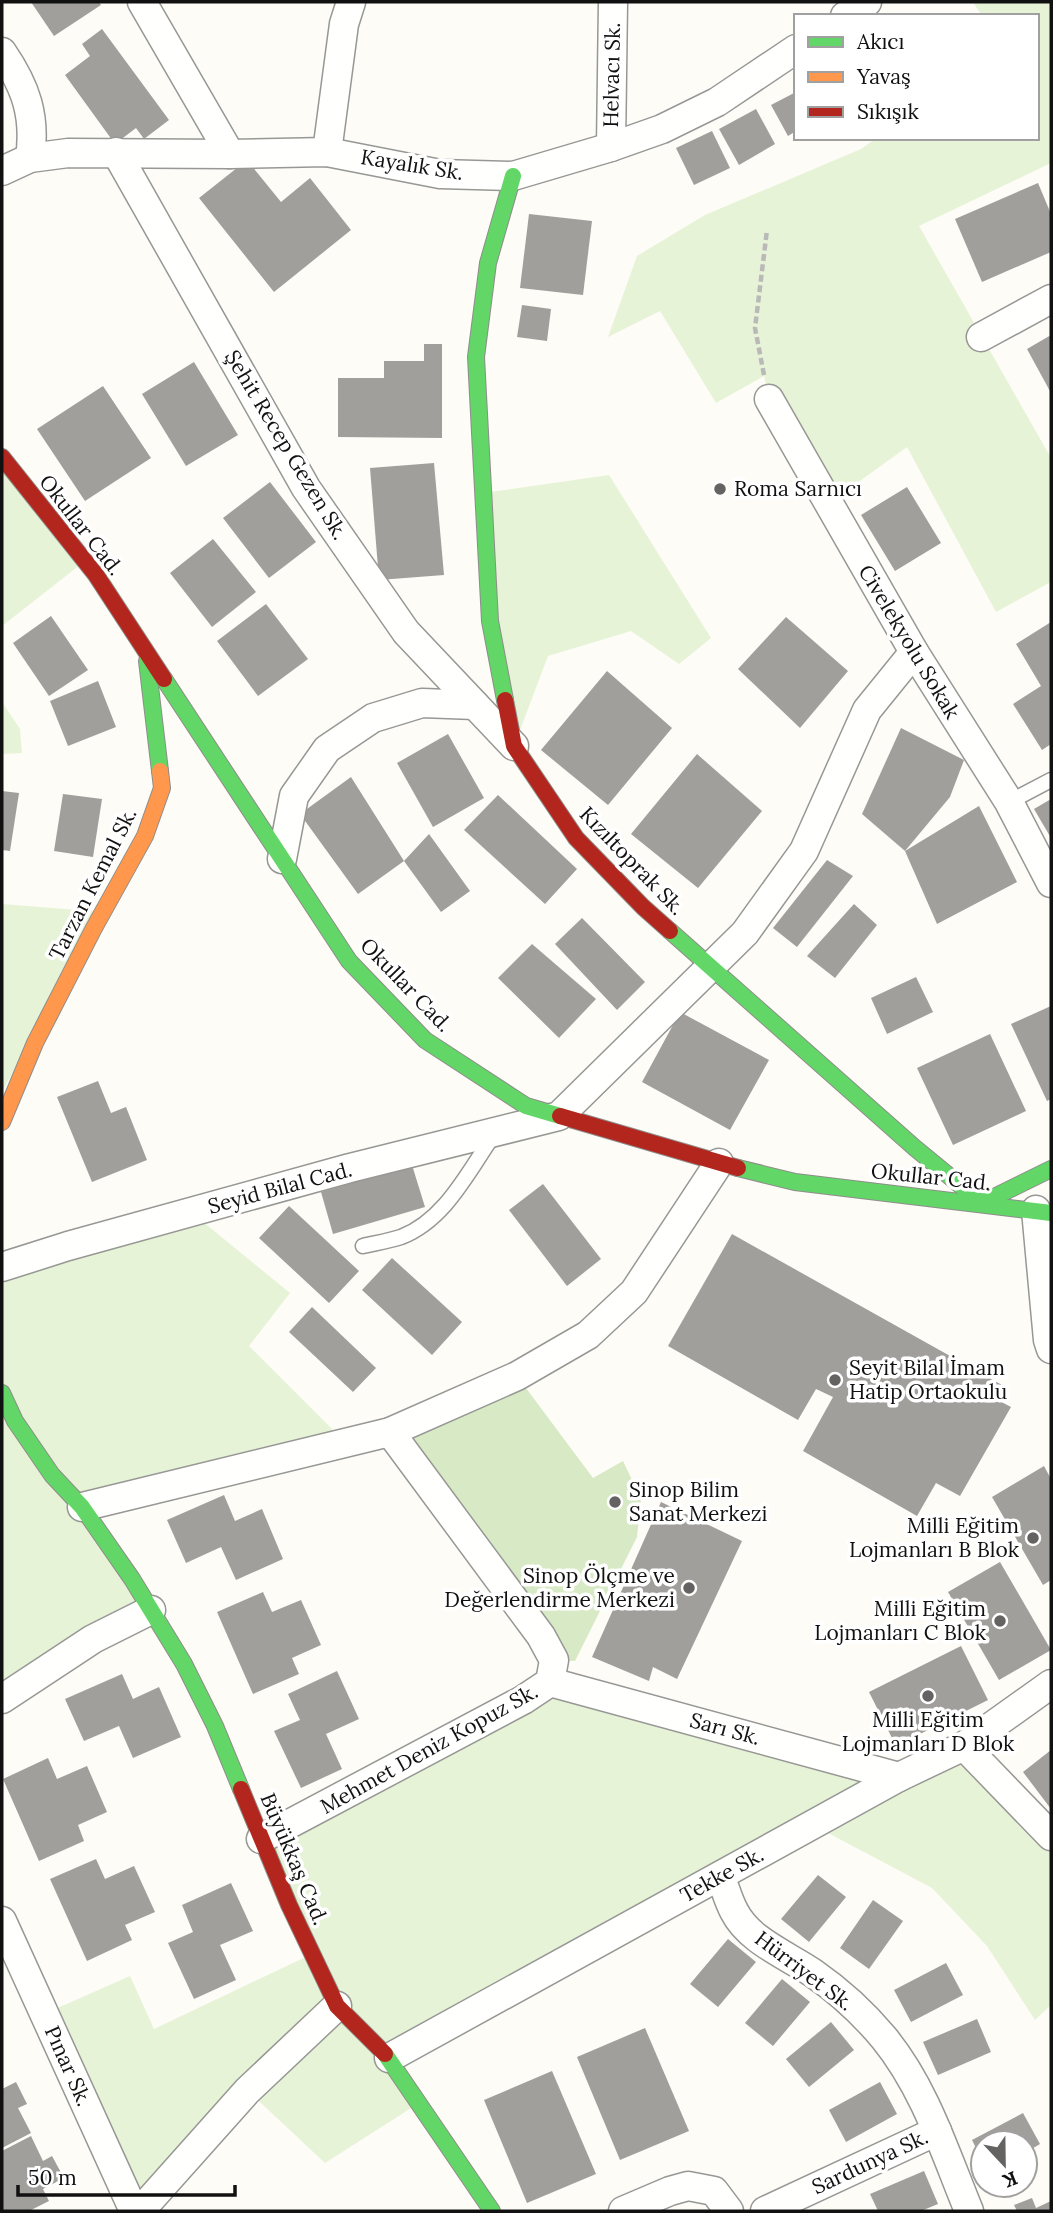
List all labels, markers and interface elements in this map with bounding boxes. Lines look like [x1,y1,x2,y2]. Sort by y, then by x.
legend [794,14,1039,140]
street label: Helvacı Sk. [597,22,626,128]
text: Akıcı [856,28,904,55]
text: Yavaş [856,63,911,90]
text: Sıkışık [857,98,919,125]
street label: Kayalık Sk. [359,143,465,186]
street label: Şehit Recep Gezen Sk. [219,345,354,544]
street label: Okullar Cad. [34,469,129,581]
place label: Roma Sarnıcı [734,475,862,502]
marker: Roma Sarnıcı [712,481,728,497]
street label: Civelekyolu Sokak [853,560,967,724]
street label: Kızıltoprak Sk. [574,801,691,921]
street label: Tarzan Kemal Sk. [43,803,143,964]
street label: Okullar Cad. [355,932,458,1037]
street label: Seyid Bilal Cad. [205,1155,355,1220]
street label: Okullar Cad. [870,1157,992,1196]
place label: Seyit Bilal İmam Hatip Ortaokulu [849,1354,1007,1405]
marker: Seyit Bilal İmam Hatip Ortaokulu [827,1372,843,1388]
place label: Sinop Bilim Sanat Merkezi [629,1476,768,1527]
marker: Sinop Bilim Sanat Merkezi [607,1494,623,1510]
place label: Milli Eğitim Lojmanları B Blok [849,1512,1020,1563]
marker: Milli Eğitim Lojmanları B Blok [1025,1530,1041,1546]
place label: Sinop Ölçme ve Değerlendirme Merkezi [444,1562,675,1613]
marker: Sinop Ölçme ve Değerlendirme Merkezi [681,1580,697,1596]
place label: Milli Eğitim Lojmanları C Blok [814,1595,987,1646]
marker: Milli Eğitim Lojmanları C Blok [992,1613,1008,1629]
street label: Mehmet Deniz Kopuz Sk. [315,1677,542,1820]
marker: Milli Eğitim Lojmanları D Blok [920,1688,936,1704]
street label: Sarı Sk. [687,1706,763,1751]
place label: Milli Eğitim Lojmanları D Blok [842,1706,1015,1757]
street label: Büyükkaş Cad. [255,1789,334,1929]
street label: Tekke Sk. [675,1841,768,1909]
street label: Hürriyet Sk. [750,1925,859,2016]
street label: Pınar Sk. [39,2021,98,2110]
street label: Sardunya Sk. [807,2123,932,2200]
north arrow [969,2129,1039,2199]
scale bar [18,2154,234,2198]
text: 50 m [28,2164,77,2191]
text: K [999,2166,1021,2194]

